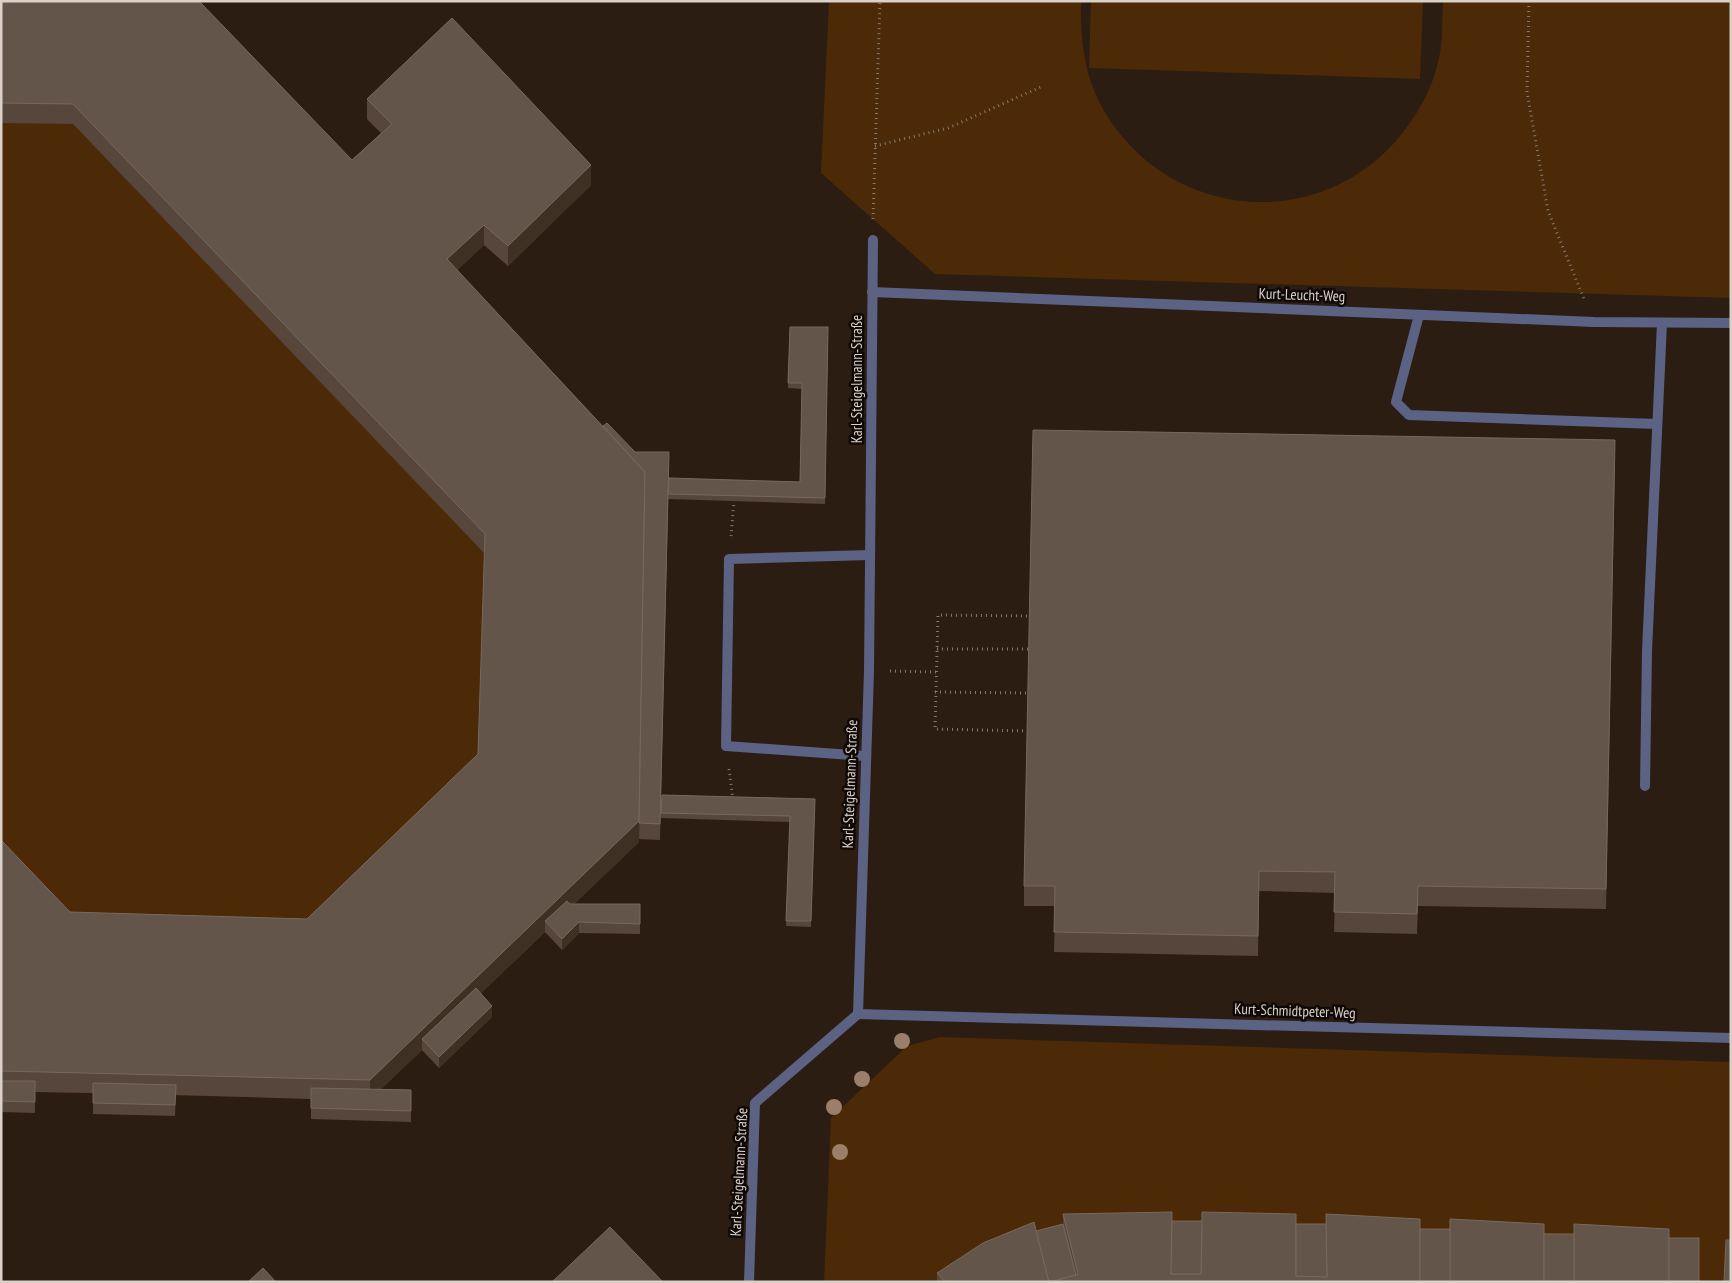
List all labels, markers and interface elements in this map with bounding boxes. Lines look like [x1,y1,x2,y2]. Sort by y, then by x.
street label: Kurt-Leucht-Weg [1258,283,1346,306]
street label: Karl-Steigelmann-Straße [847,315,866,443]
street label: Karl-Steigelmann-Straße [838,719,861,849]
street label: Kurt-Schmidtpeter-Weg [1234,999,1356,1022]
street label: Karl-Steigelmann-Straße [726,1107,751,1237]

